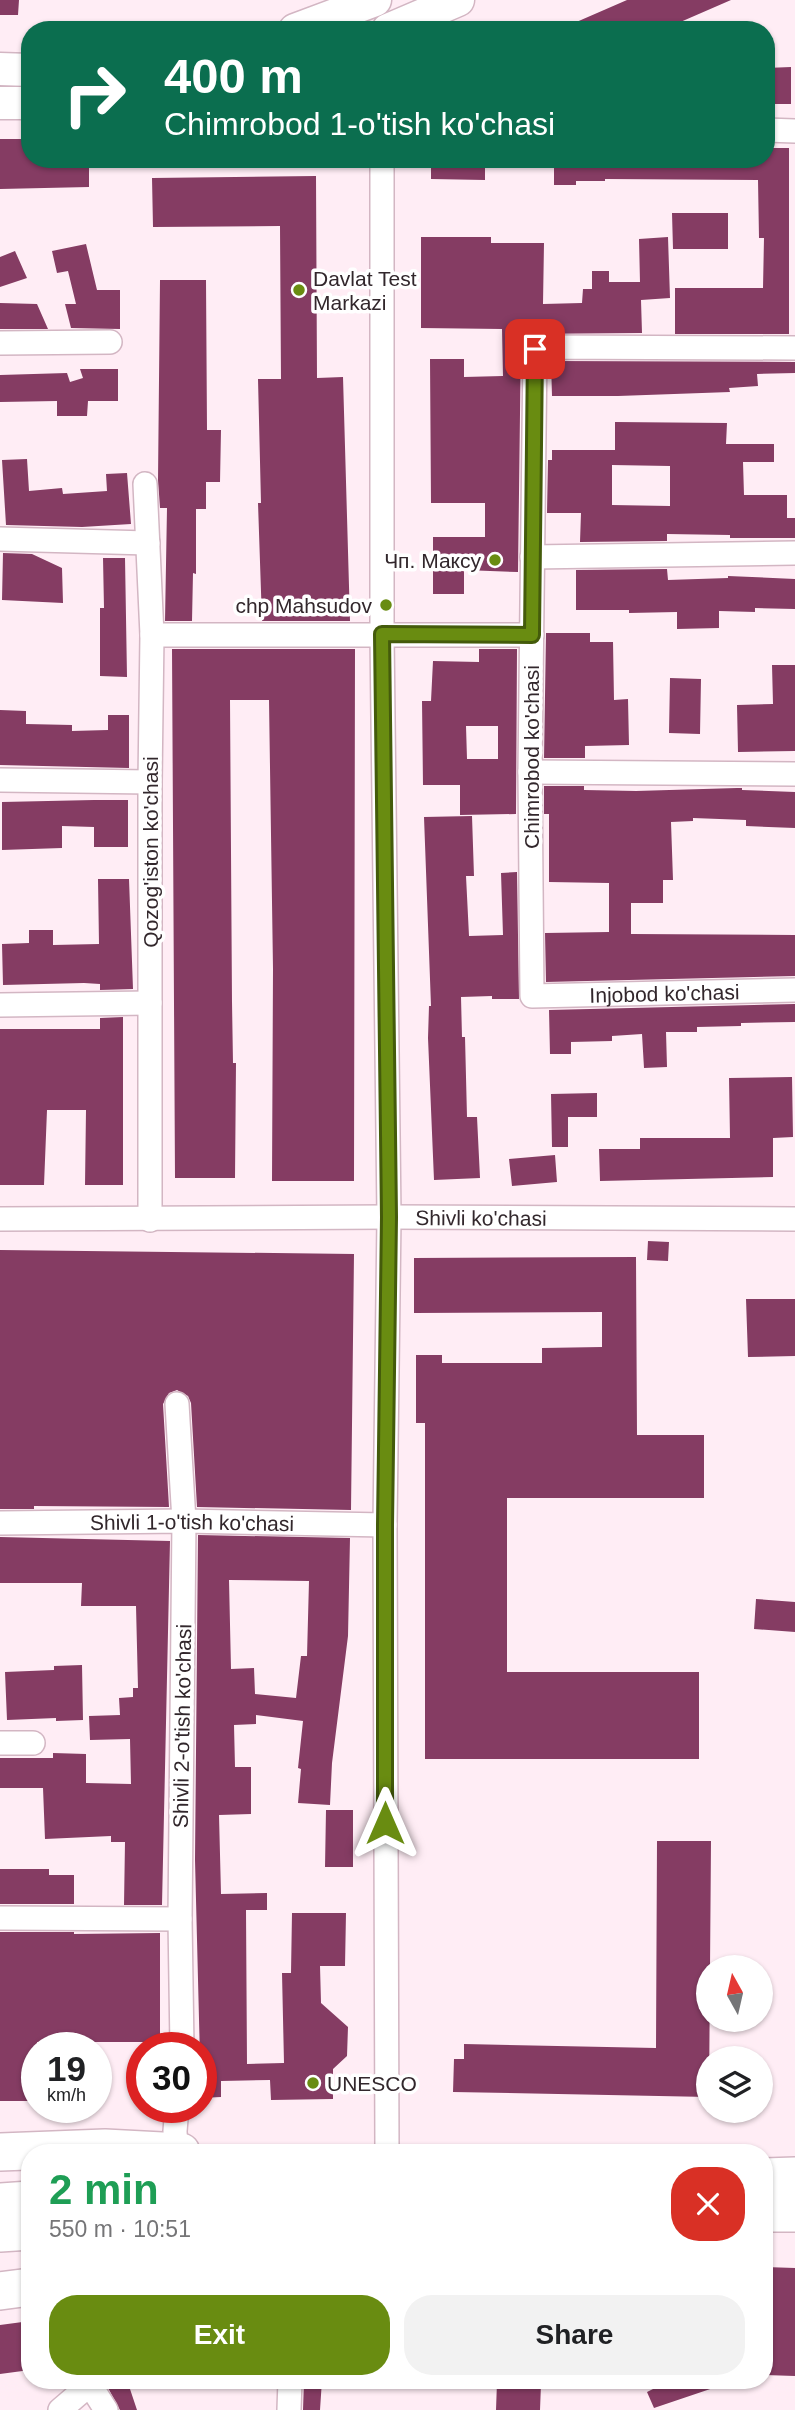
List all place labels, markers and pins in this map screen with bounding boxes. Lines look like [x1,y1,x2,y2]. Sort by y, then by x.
place label: Davlat Test Markazi [313,267,417,314]
marker: Davlat Test Markazi [291,282,307,298]
pin [505,319,565,379]
place label: Чп. Максу [384,549,481,572]
marker: Чп. Максу [487,552,503,568]
place label: chp Mahsudov [235,594,372,617]
marker: chp Mahsudov [378,597,394,613]
place label: UNESCO [327,2072,417,2095]
marker: UNESCO [305,2075,321,2091]

